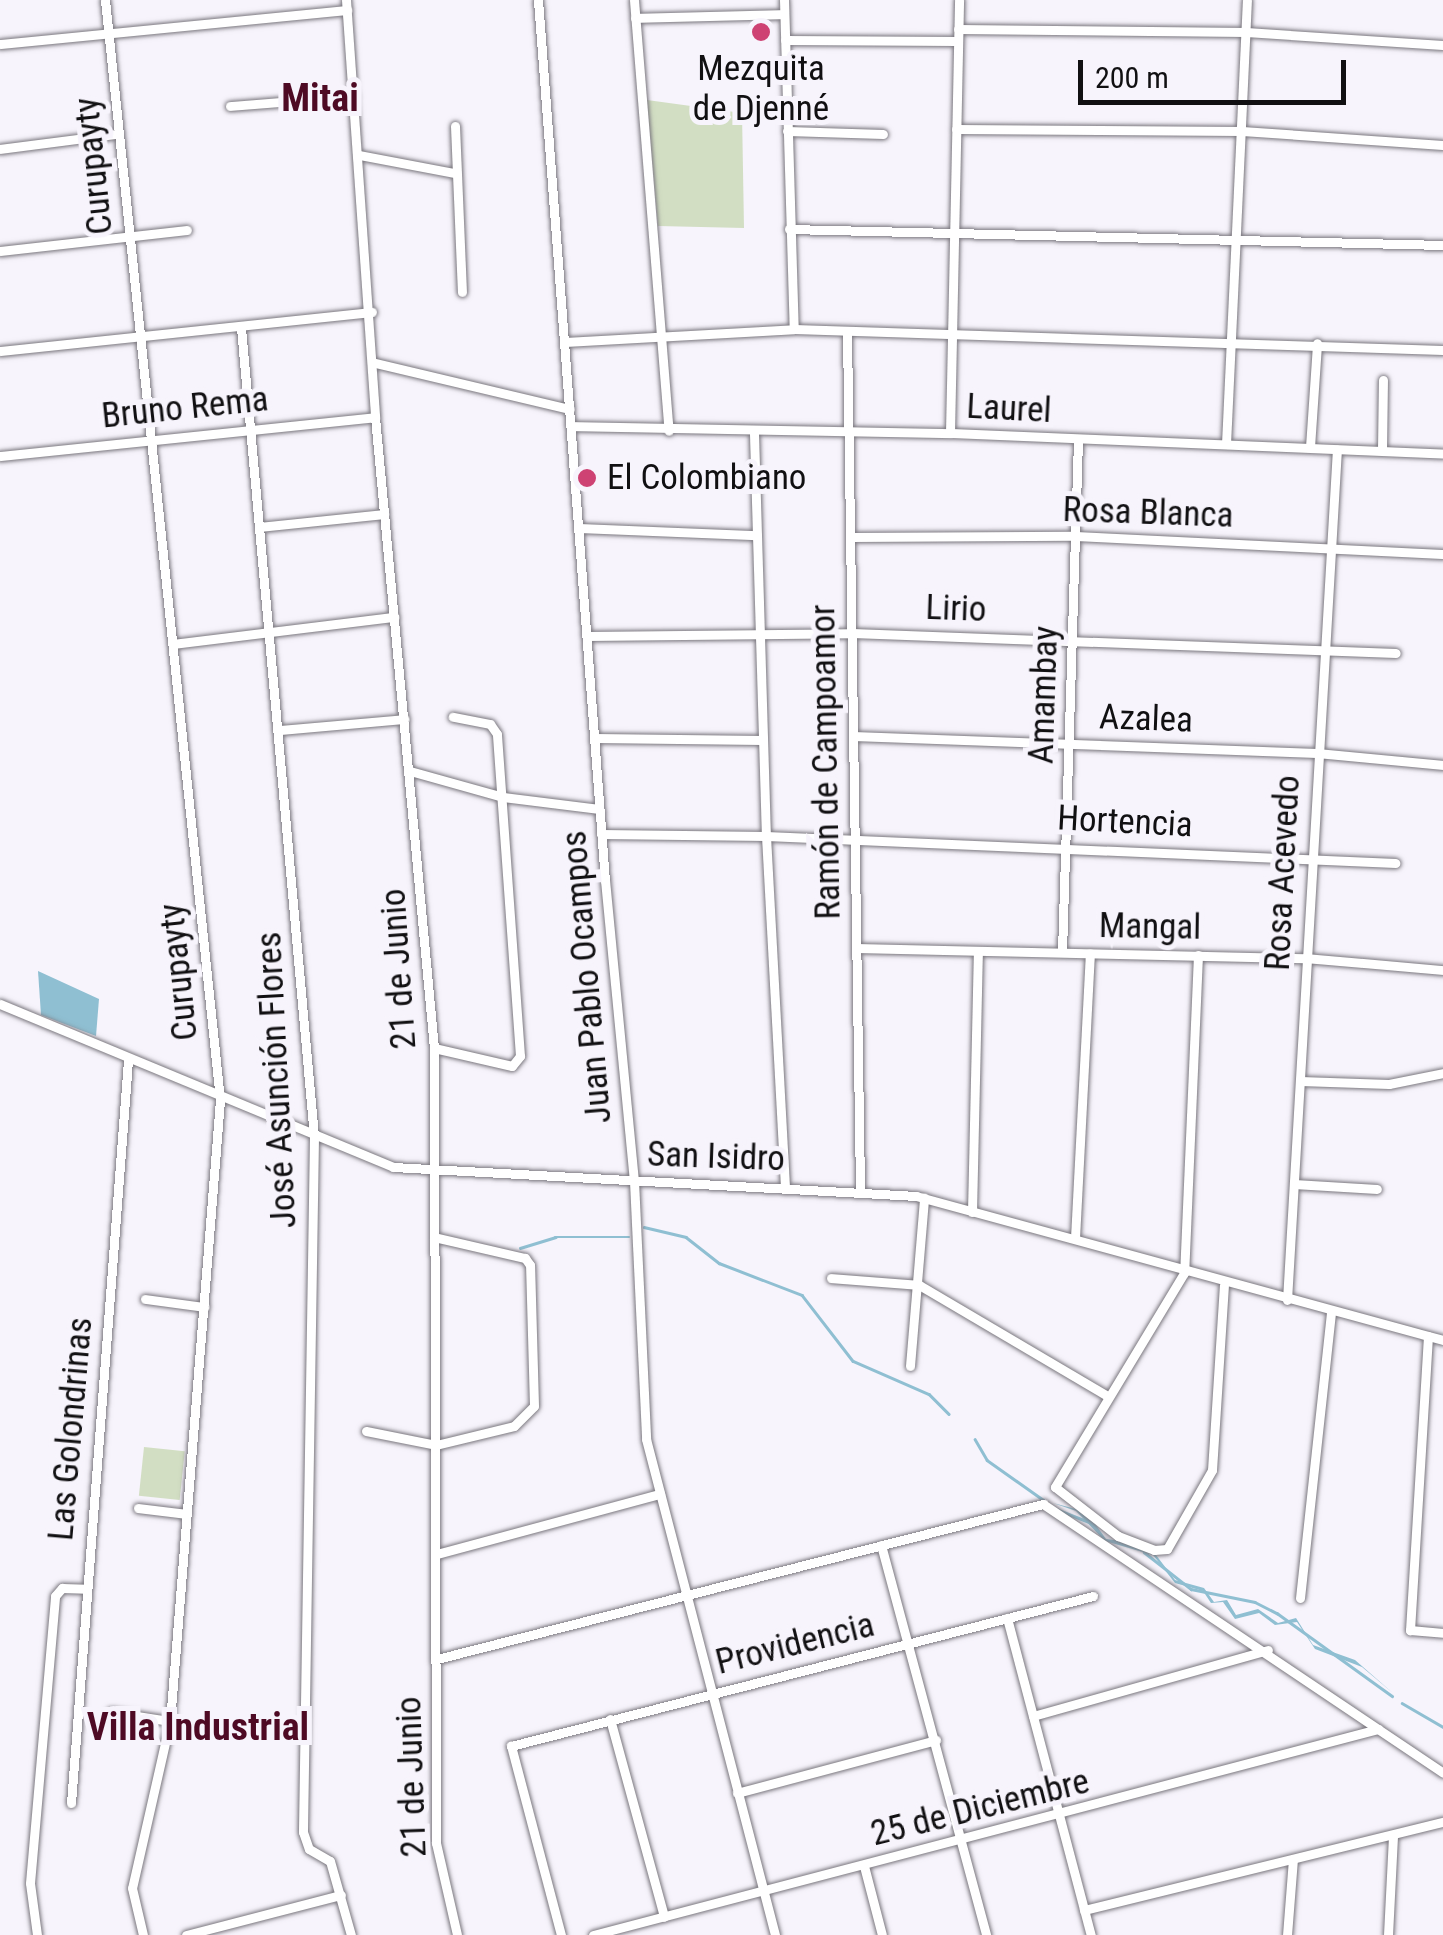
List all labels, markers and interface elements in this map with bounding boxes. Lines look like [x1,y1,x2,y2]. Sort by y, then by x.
marker: Mezquita de Djenné [750,21,772,43]
scale bar [1083,40,1350,102]
place label: Mezquita de Djenné [693,48,829,130]
text: 200 m [1095,60,1169,95]
district label: Mitai [281,76,359,122]
street label: Curupayty [66,95,122,237]
street label: Bruno Rema [100,378,270,438]
street label: Laurel [965,386,1053,432]
place label: El Colombiano [607,457,806,499]
marker: El Colombiano [576,467,598,489]
street label: Rosa Blanca [1062,489,1234,537]
street label: Lirio [925,587,987,631]
street label: Ramón de Campoamor [802,604,850,920]
street label: Amambay [1021,625,1067,765]
street label: Azalea [1098,696,1194,742]
street label: Rosa Acevedo [1257,774,1309,972]
street label: Hortencia [1056,797,1194,847]
street label: Juan Pablo Ocampos [553,829,621,1125]
street label: 21 de Junio [372,887,426,1051]
street label: Curupayty [151,901,207,1043]
street label: Mangal [1099,905,1201,949]
street label: José Asunción Flores [248,931,306,1229]
street label: San Isidro [646,1134,786,1180]
street label: Las Golondrinas [40,1316,102,1542]
street label: Providencia [711,1604,879,1684]
street label: 21 de Junio [388,1696,436,1858]
district label: Villa Industrial [87,1705,309,1751]
street label: 25 de Diciembre [867,1761,1093,1855]

